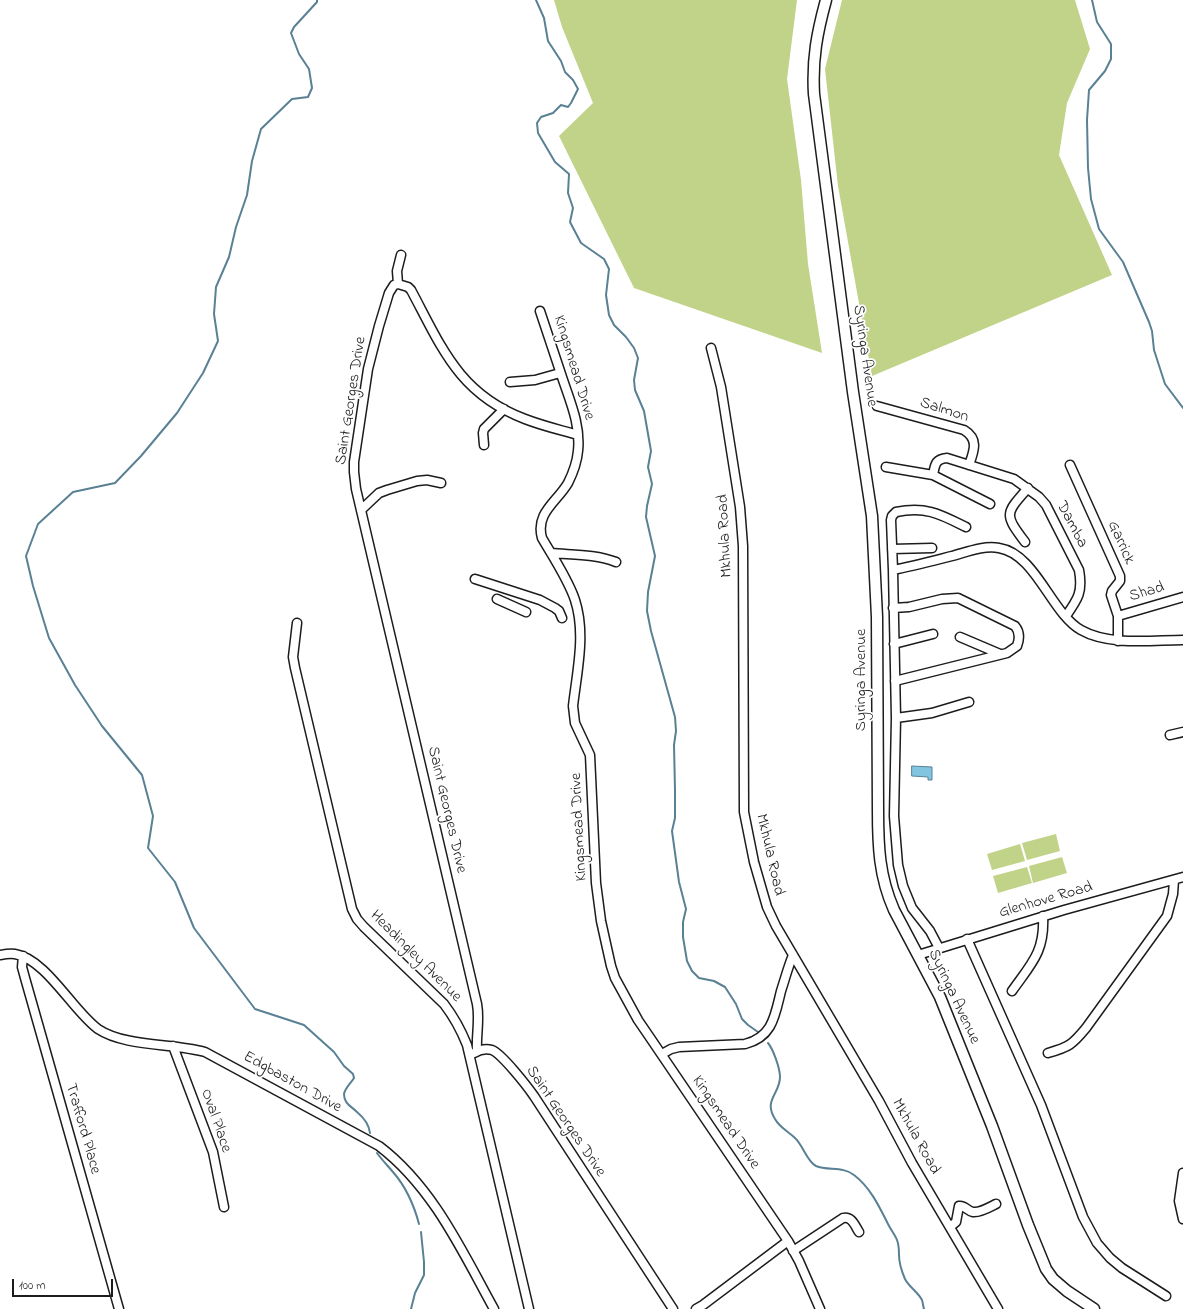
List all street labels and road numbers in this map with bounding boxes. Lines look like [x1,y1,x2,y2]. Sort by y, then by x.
street label: Syringa Avenue [847,304,881,408]
street label: Kingsmead Drive [548,313,598,423]
street label: Saint Georges Drive [332,336,372,466]
street label: Salmon [917,394,971,428]
street label: Mkhula Road [714,494,738,578]
street label: Damba [1051,498,1091,552]
street label: Garrick [1102,518,1138,568]
street label: Shad [1127,579,1167,607]
street label: Syringa Avenue [852,629,872,731]
street label: Saint Georges Drive [422,745,470,875]
street label: Kingsmead Drive [568,772,592,882]
street label: Mkhula Road [750,812,788,898]
street label: Glenhove Road [997,878,1095,924]
street label: Headingley Avenue [365,907,465,1007]
street label: Syringa Avenue [923,946,983,1048]
street label: Edgbaston Drive [239,1048,345,1118]
street label: Saint Georges Drive [521,1063,609,1181]
street label: Kingsmead Drive [687,1073,763,1173]
street label: Trafford Place [60,1081,104,1177]
street label: Oval Place [195,1087,235,1155]
street label: Mkhula Road [886,1096,944,1178]

